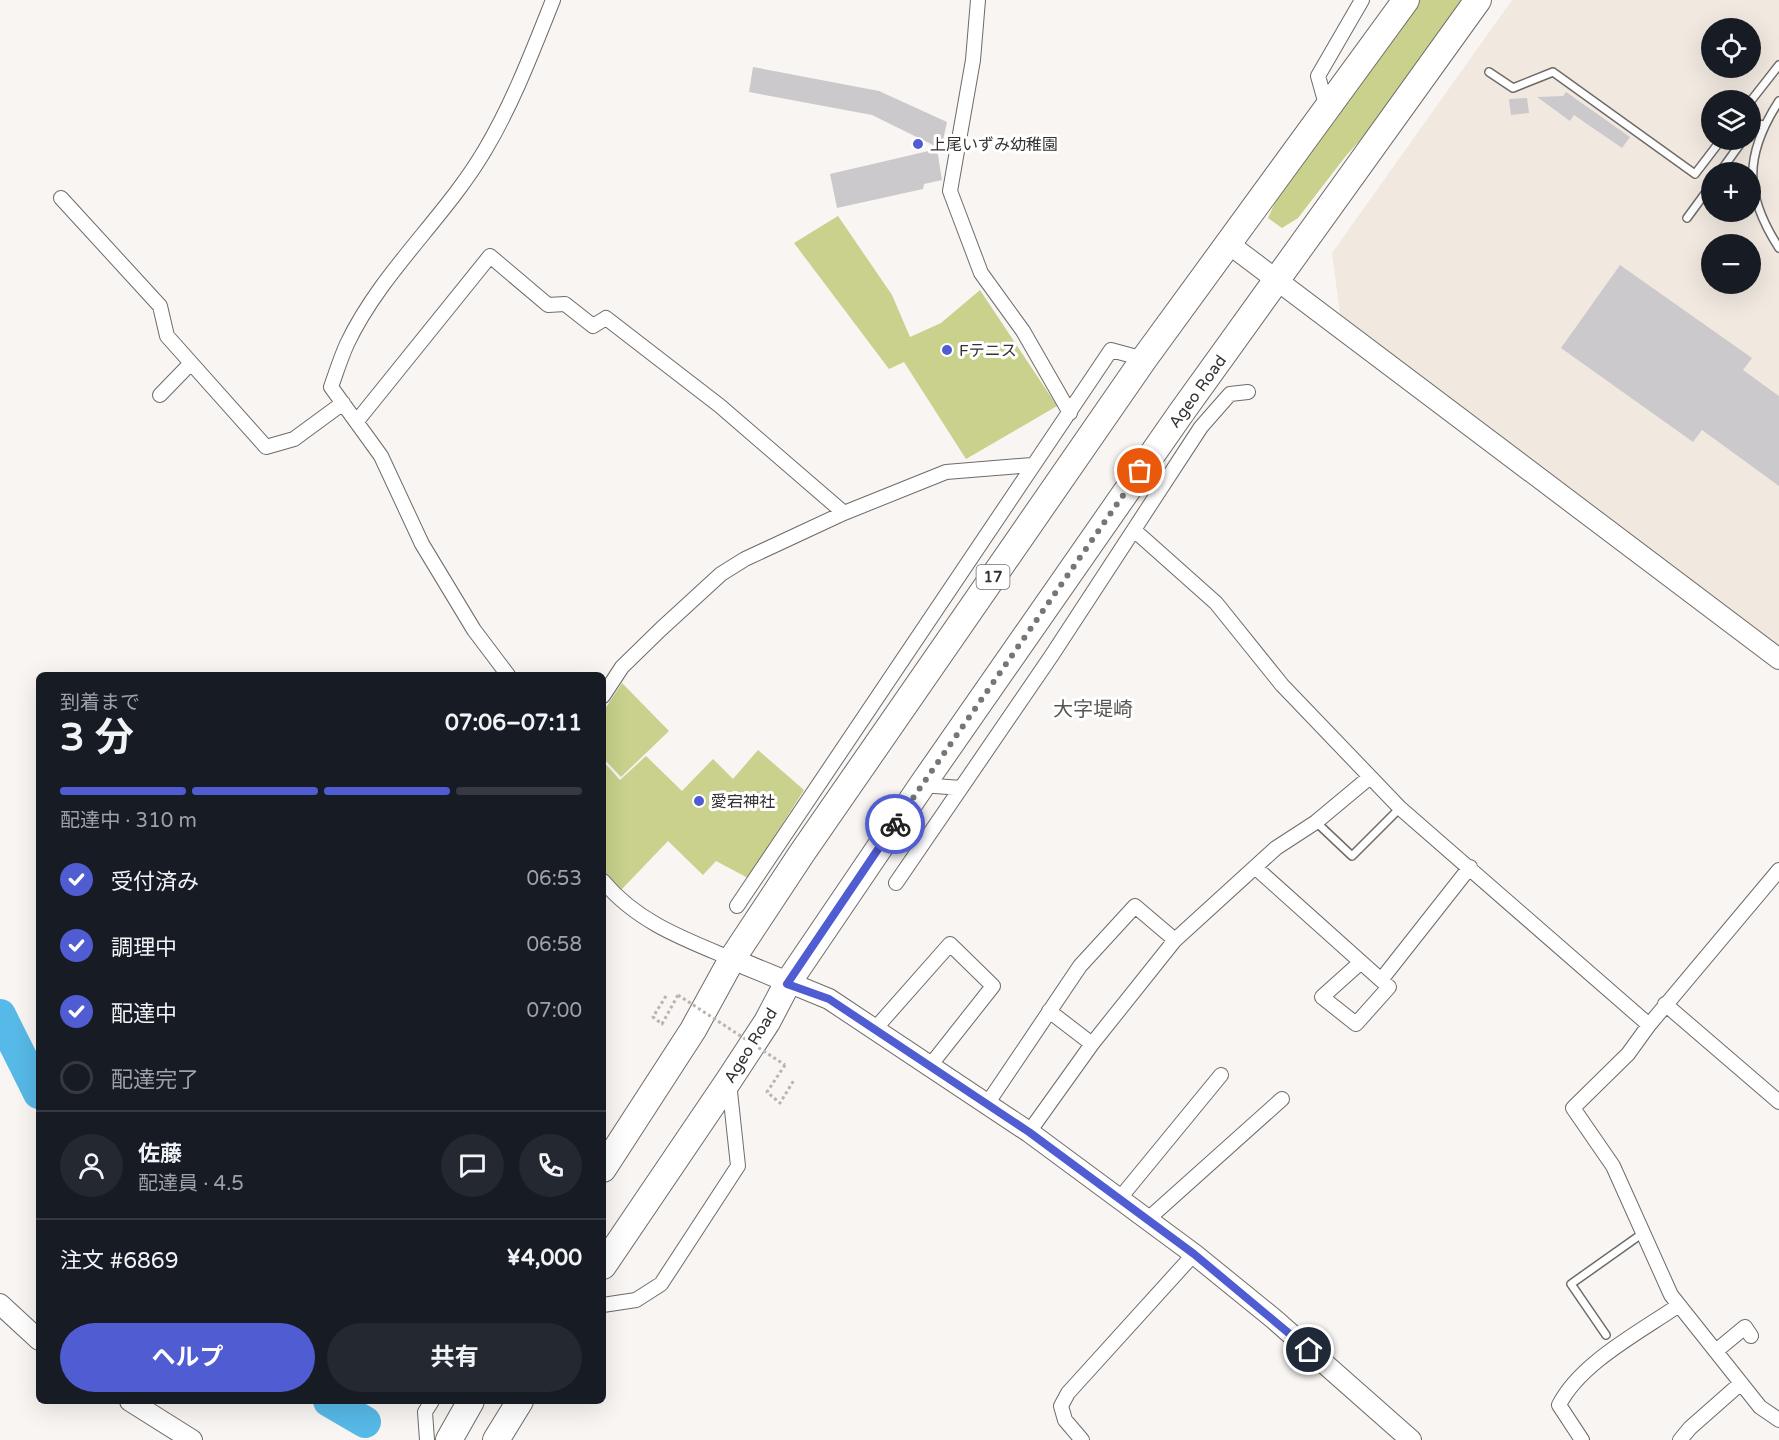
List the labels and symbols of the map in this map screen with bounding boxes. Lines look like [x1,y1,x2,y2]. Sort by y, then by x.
place label: 上尾いずみ幼稚園 [930,135,1058,155]
marker: 上尾いずみ幼稚園 [911,137,925,151]
place label: Fテニス [959,341,1017,361]
marker: Fテニス [940,343,954,357]
street label: Ageo Road [1165,351,1231,432]
pin [1114,445,1165,496]
road number: 17 [976,565,1010,589]
district label: 大字堤崎 [1053,698,1133,722]
place label: 愛宕神社 [711,792,775,812]
marker: 愛宕神社 [692,794,706,808]
courier [865,794,925,854]
street label: Ageo Road [720,1004,782,1087]
pin [1283,1324,1334,1375]

